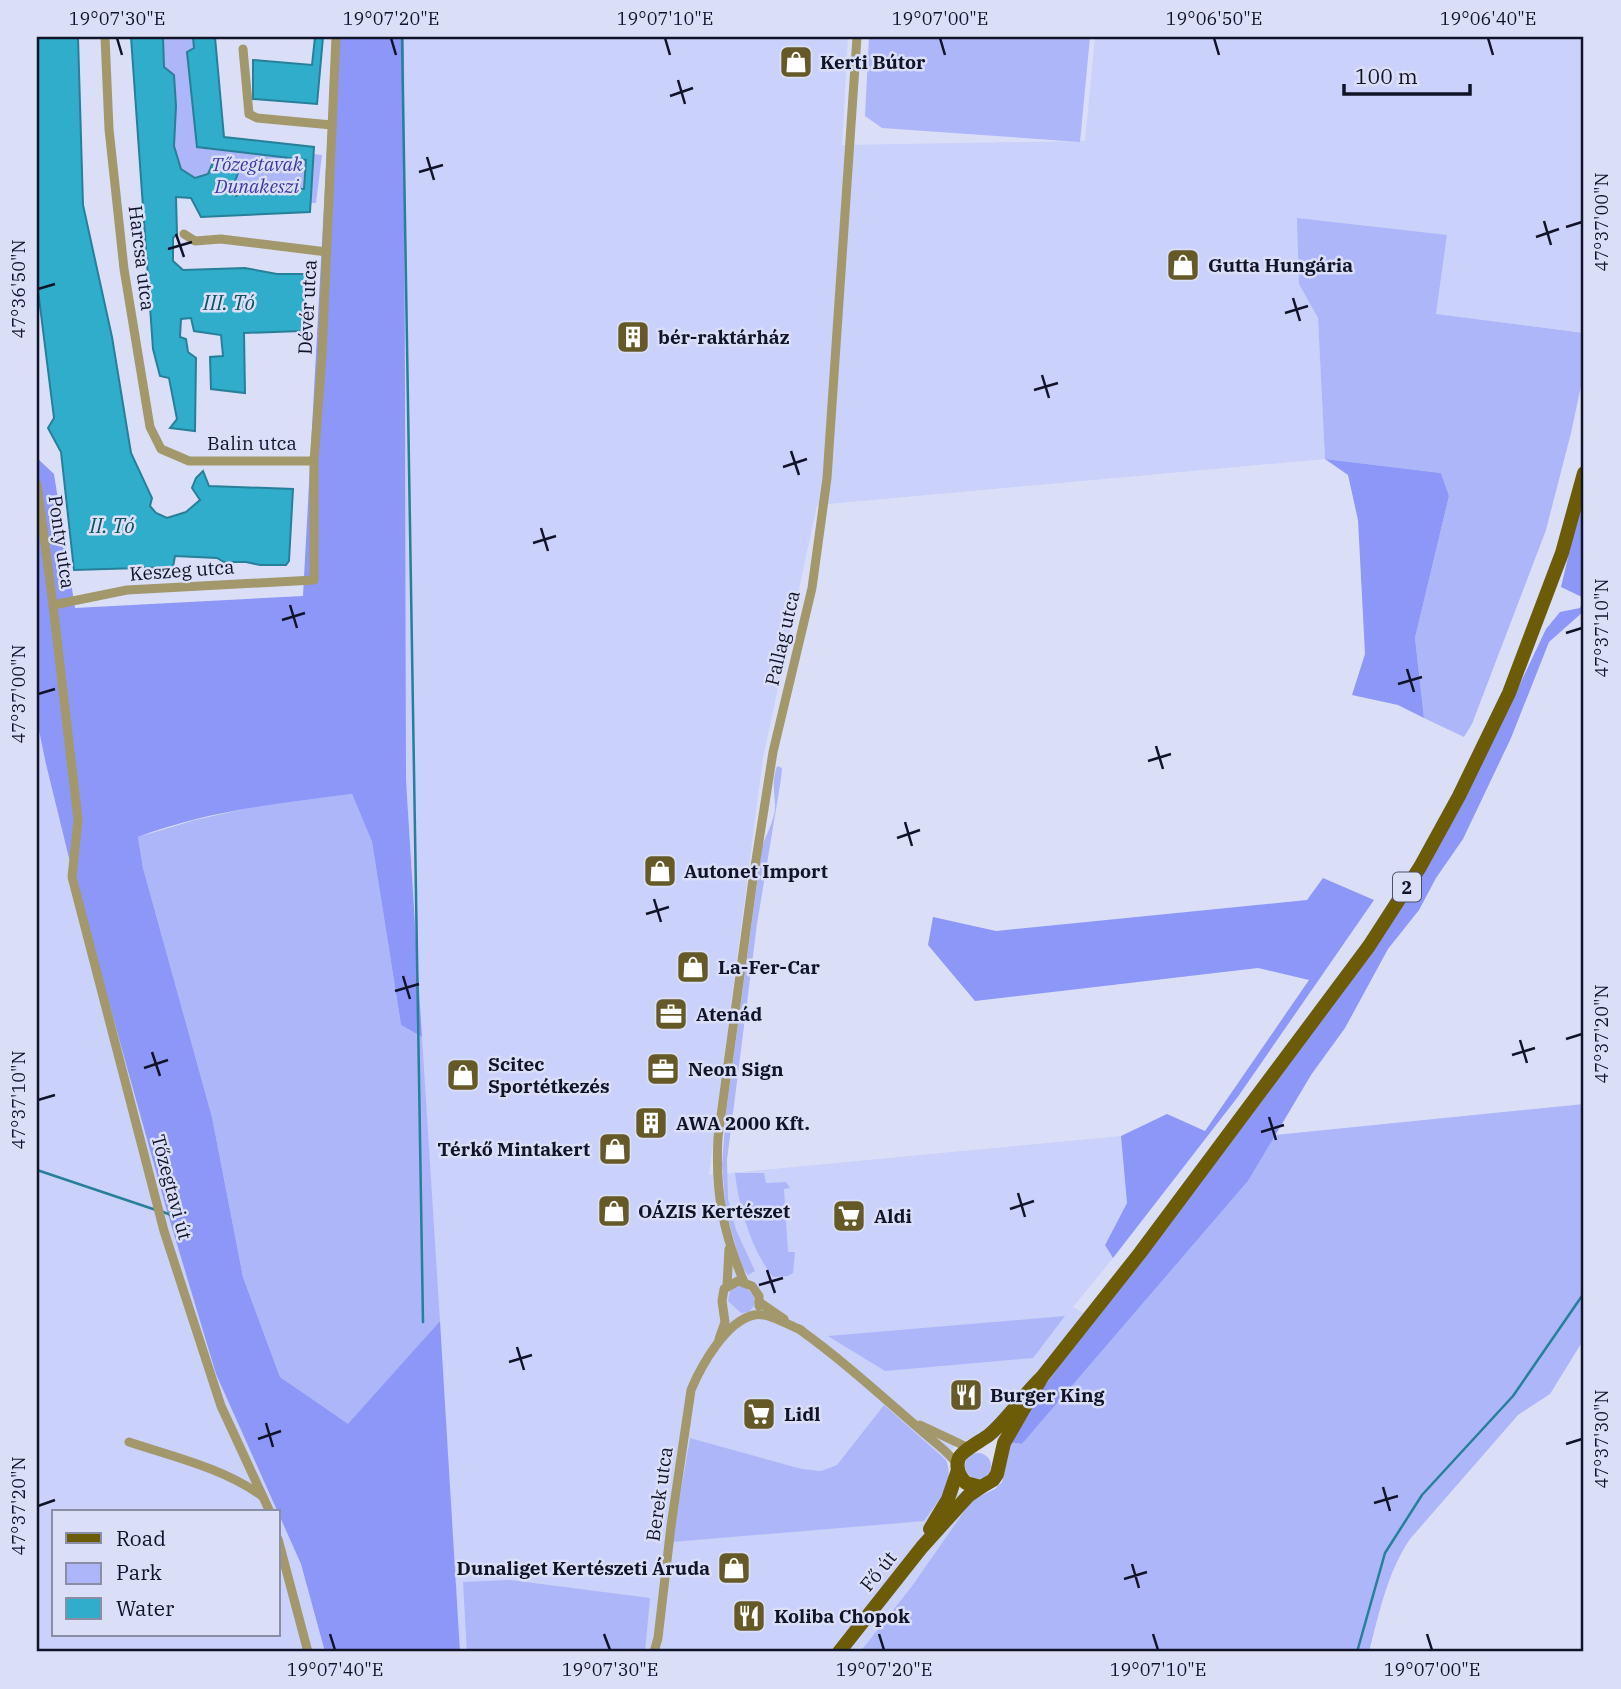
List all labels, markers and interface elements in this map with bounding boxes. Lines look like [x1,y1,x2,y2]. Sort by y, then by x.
text: 19°07'30"E [69,7,165,30]
text: 19°07'20"E [343,7,439,30]
text: 19°07'10"E [617,7,713,30]
text: 19°07'00"E [892,7,988,30]
text: 19°06'50"E [1166,7,1262,30]
text: 19°06'40"E [1440,7,1536,30]
shop icon: Kerti Bútor [777,43,815,81]
place label: Kerti Bútor [820,50,926,74]
scale bar [1344,52,1470,96]
text: 100 m [1355,62,1418,90]
park label: Tőzegtavak Dunakeszi [211,152,304,198]
text: 47°37'00"N [1590,173,1613,272]
street label: Harcsa utca [124,204,160,312]
text: 47°36'50"N [7,240,30,339]
shop icon: Gutta Hungária [1164,246,1202,284]
place label: Gutta Hungária [1208,253,1353,277]
street label: Dévér utca [293,259,321,355]
water label: III. Tó [202,288,255,316]
building icon: bér-raktárház [614,318,652,356]
place label: bér-raktárház [658,325,790,349]
street label: Balin utca [207,431,297,455]
street label: Ponty utca [44,494,80,590]
water label: II. Tó [88,511,135,539]
street label: Keszeg utca [129,554,235,586]
text: 47°37'10"N [1590,579,1613,678]
street label: Pallag utca [759,588,805,688]
text: 47°37'00"N [7,645,30,744]
shop icon: Autonet Import [641,852,679,890]
place label: Autonet Import [684,859,828,883]
road number: 2 [1393,872,1421,902]
shop icon: La-Fer-Car [674,948,712,986]
place label: La-Fer-Car [718,955,821,979]
text: 47°37'20"N [1590,985,1613,1084]
office icon: Atenád [652,995,690,1033]
place label: Atenád [696,1002,762,1026]
office icon: Neon Sign [644,1050,682,1088]
text: 47°37'10"N [7,1051,30,1150]
place label: Scitec Sportétkezés [488,1052,610,1098]
shop icon: Scitec Sportétkezés [444,1056,482,1094]
place label: Neon Sign [688,1057,784,1081]
building icon: AWA 2000 Kft. [632,1104,670,1142]
place label: AWA 2000 Kft. [676,1111,810,1135]
shop icon: Térkő Mintakert [596,1130,634,1168]
street label: Tőzegtavi út [146,1132,198,1242]
place label: Térkő Mintakert [437,1137,590,1161]
shop icon: OÁZIS Kertészet [595,1192,633,1230]
supermarket icon: Aldi [830,1197,868,1235]
place label: OÁZIS Kertészet [638,1199,790,1223]
place label: Aldi [874,1204,912,1228]
restaurant icon: Burger King [947,1376,985,1414]
place label: Burger King [990,1383,1104,1407]
text: 47°37'30"N [1590,1390,1613,1489]
supermarket icon: Lidl [740,1395,778,1433]
place label: Lidl [784,1402,820,1426]
street label: Berek utca [640,1445,678,1543]
text: 47°37'20"N [7,1457,30,1556]
legend [52,1510,280,1636]
text: Road [116,1524,166,1552]
street label: Fő út [855,1546,902,1596]
shop icon: Dunaliget Kertészeti Áruda [715,1549,753,1587]
place label: Dunaliget Kertészeti Áruda [457,1556,710,1580]
text: Park [116,1558,163,1586]
text: Water [116,1594,175,1622]
restaurant icon: Koliba Chopok [730,1597,768,1635]
place label: Koliba Chopok [774,1604,910,1628]
text: 19°07'40"E [287,1658,383,1681]
text: 19°07'30"E [562,1658,658,1681]
text: 19°07'20"E [836,1658,932,1681]
text: 19°07'10"E [1110,1658,1206,1681]
text: 19°07'00"E [1384,1658,1480,1681]

